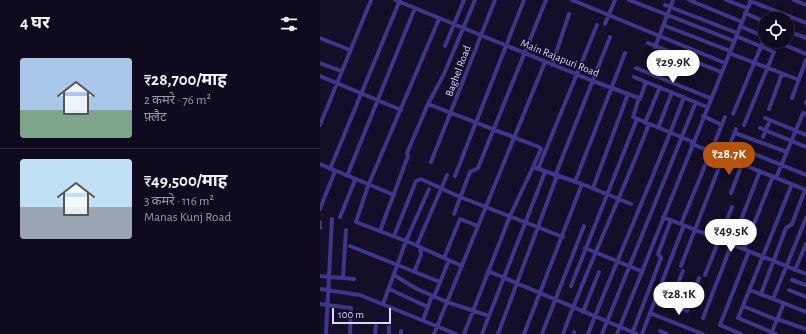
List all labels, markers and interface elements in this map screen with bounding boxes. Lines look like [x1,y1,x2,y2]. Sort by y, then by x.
map controls [758,12,794,48]
button: locate [758,12,794,48]
icon: filters [278,13,300,35]
text: 4 घर [20,14,50,31]
street label: Main Rajapuri Road [519,37,601,79]
street label: Baghel Road [443,44,473,98]
pin: ₹29.9K [640,50,706,84]
text: ₹29.9K [656,56,690,69]
text: ₹28,700/माह [144,71,227,88]
icon: home [52,74,100,122]
text: 2 कमरे · 76 m² [144,94,211,107]
text: फ़्लैट [144,111,167,124]
pin: ₹28.7K [696,142,762,176]
text: ₹28.7K [712,148,746,161]
text: ₹49,500/माह [144,172,227,189]
icon: home [52,175,100,223]
text: 3 कमरे · 116 m² [144,195,214,208]
text: Manas Kunj Road [144,211,231,224]
pin: ₹49.5K [698,219,764,253]
text: ₹49.5K [714,225,748,238]
pin: ₹28.1K [646,282,712,316]
text: ₹28.1K [662,288,696,301]
scale bar [332,306,391,325]
text: 100 m [338,309,364,320]

